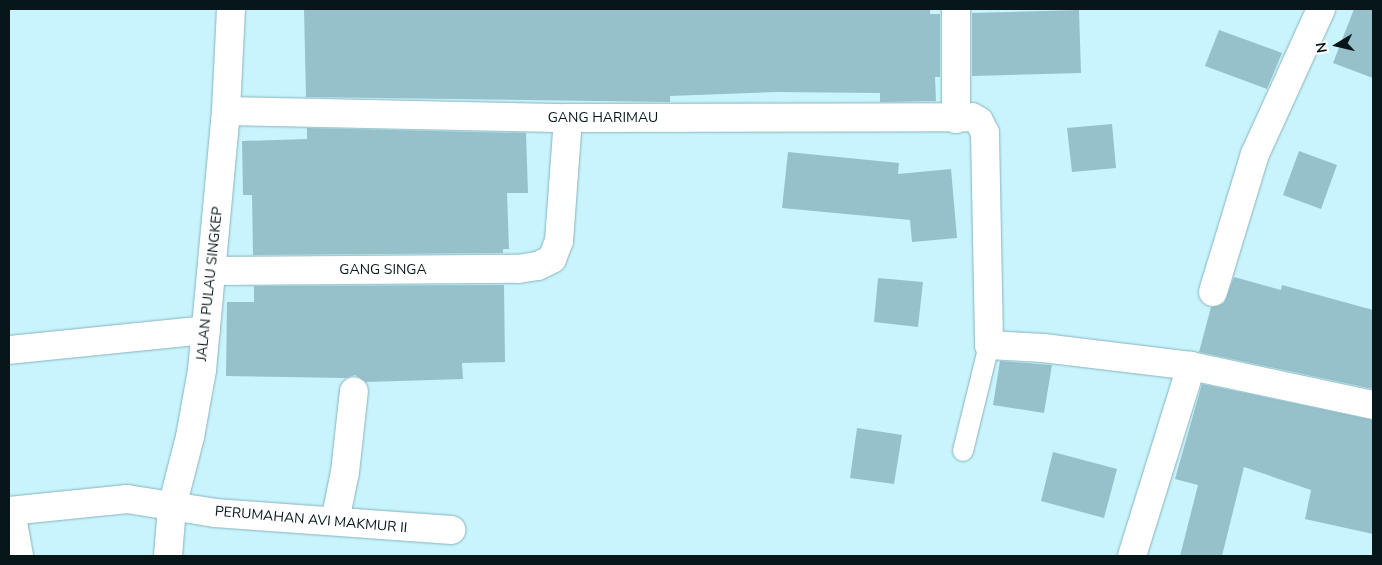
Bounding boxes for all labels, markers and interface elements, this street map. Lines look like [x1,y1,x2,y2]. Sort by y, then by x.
north arrow [1312,20,1362,70]
text: N [1311,41,1332,54]
street label: GANG HARIMAU [548,110,658,126]
street label: JALAN PULAU SINGKEP [194,206,226,362]
street label: GANG SINGA [339,262,427,278]
street label: PERUMAHAN AVI MAKMUR II [214,503,408,537]

